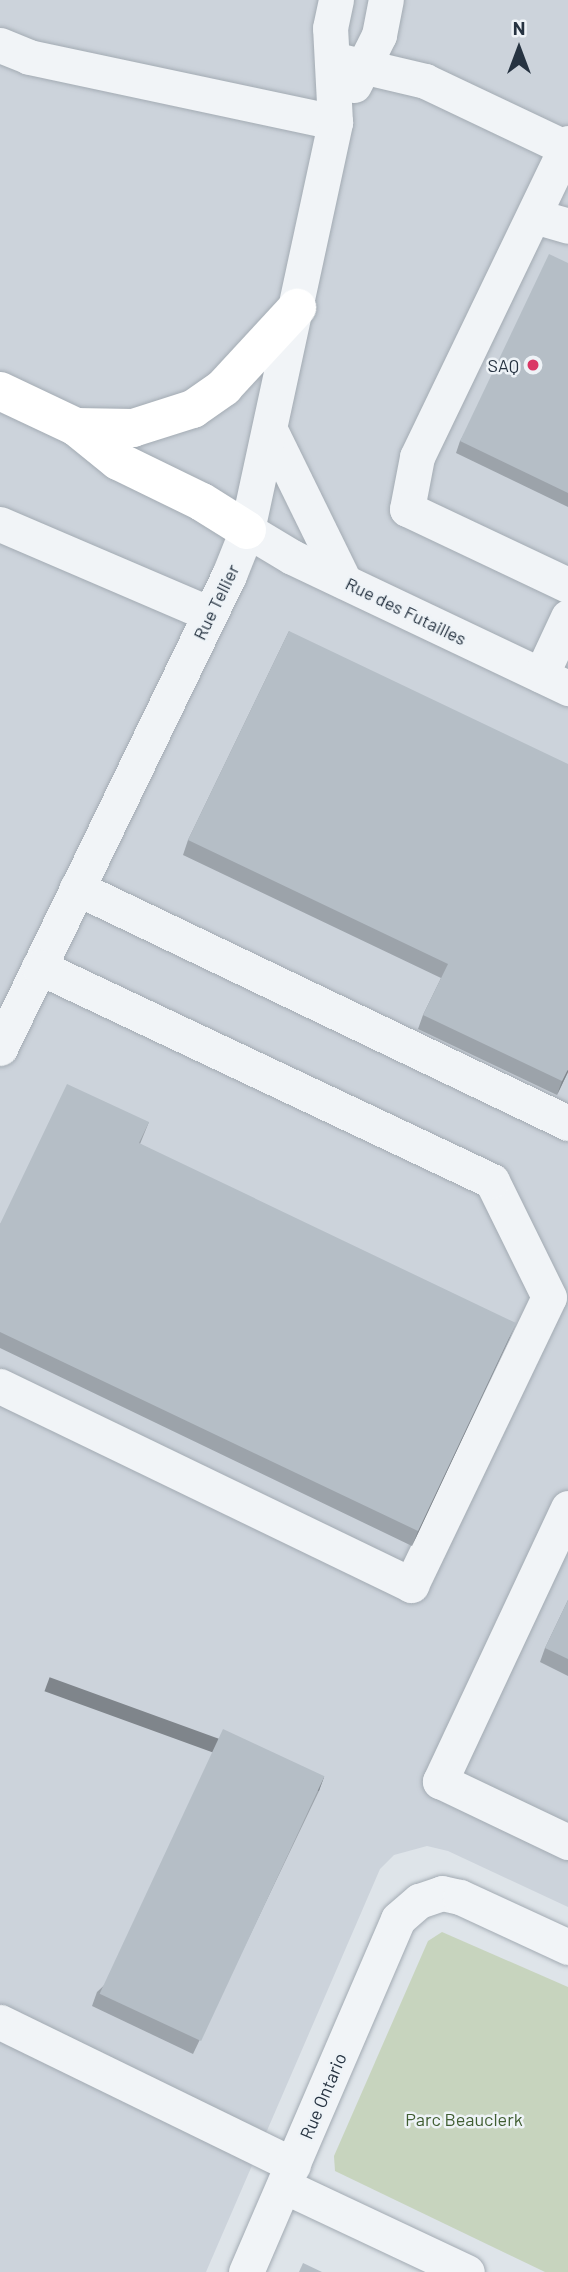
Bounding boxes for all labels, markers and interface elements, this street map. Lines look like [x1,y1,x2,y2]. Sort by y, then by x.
north arrow [484,14,554,84]
text: N [513,16,525,39]
place label: SAQ [487,354,519,376]
marker: SAQ [525,357,541,373]
street label: Rue Tellier [188,561,244,643]
street label: Rue des Futailles [342,572,470,650]
street label: Rue Ontario [295,2050,351,2142]
park label: Parc Beauclerk [405,2108,523,2130]

